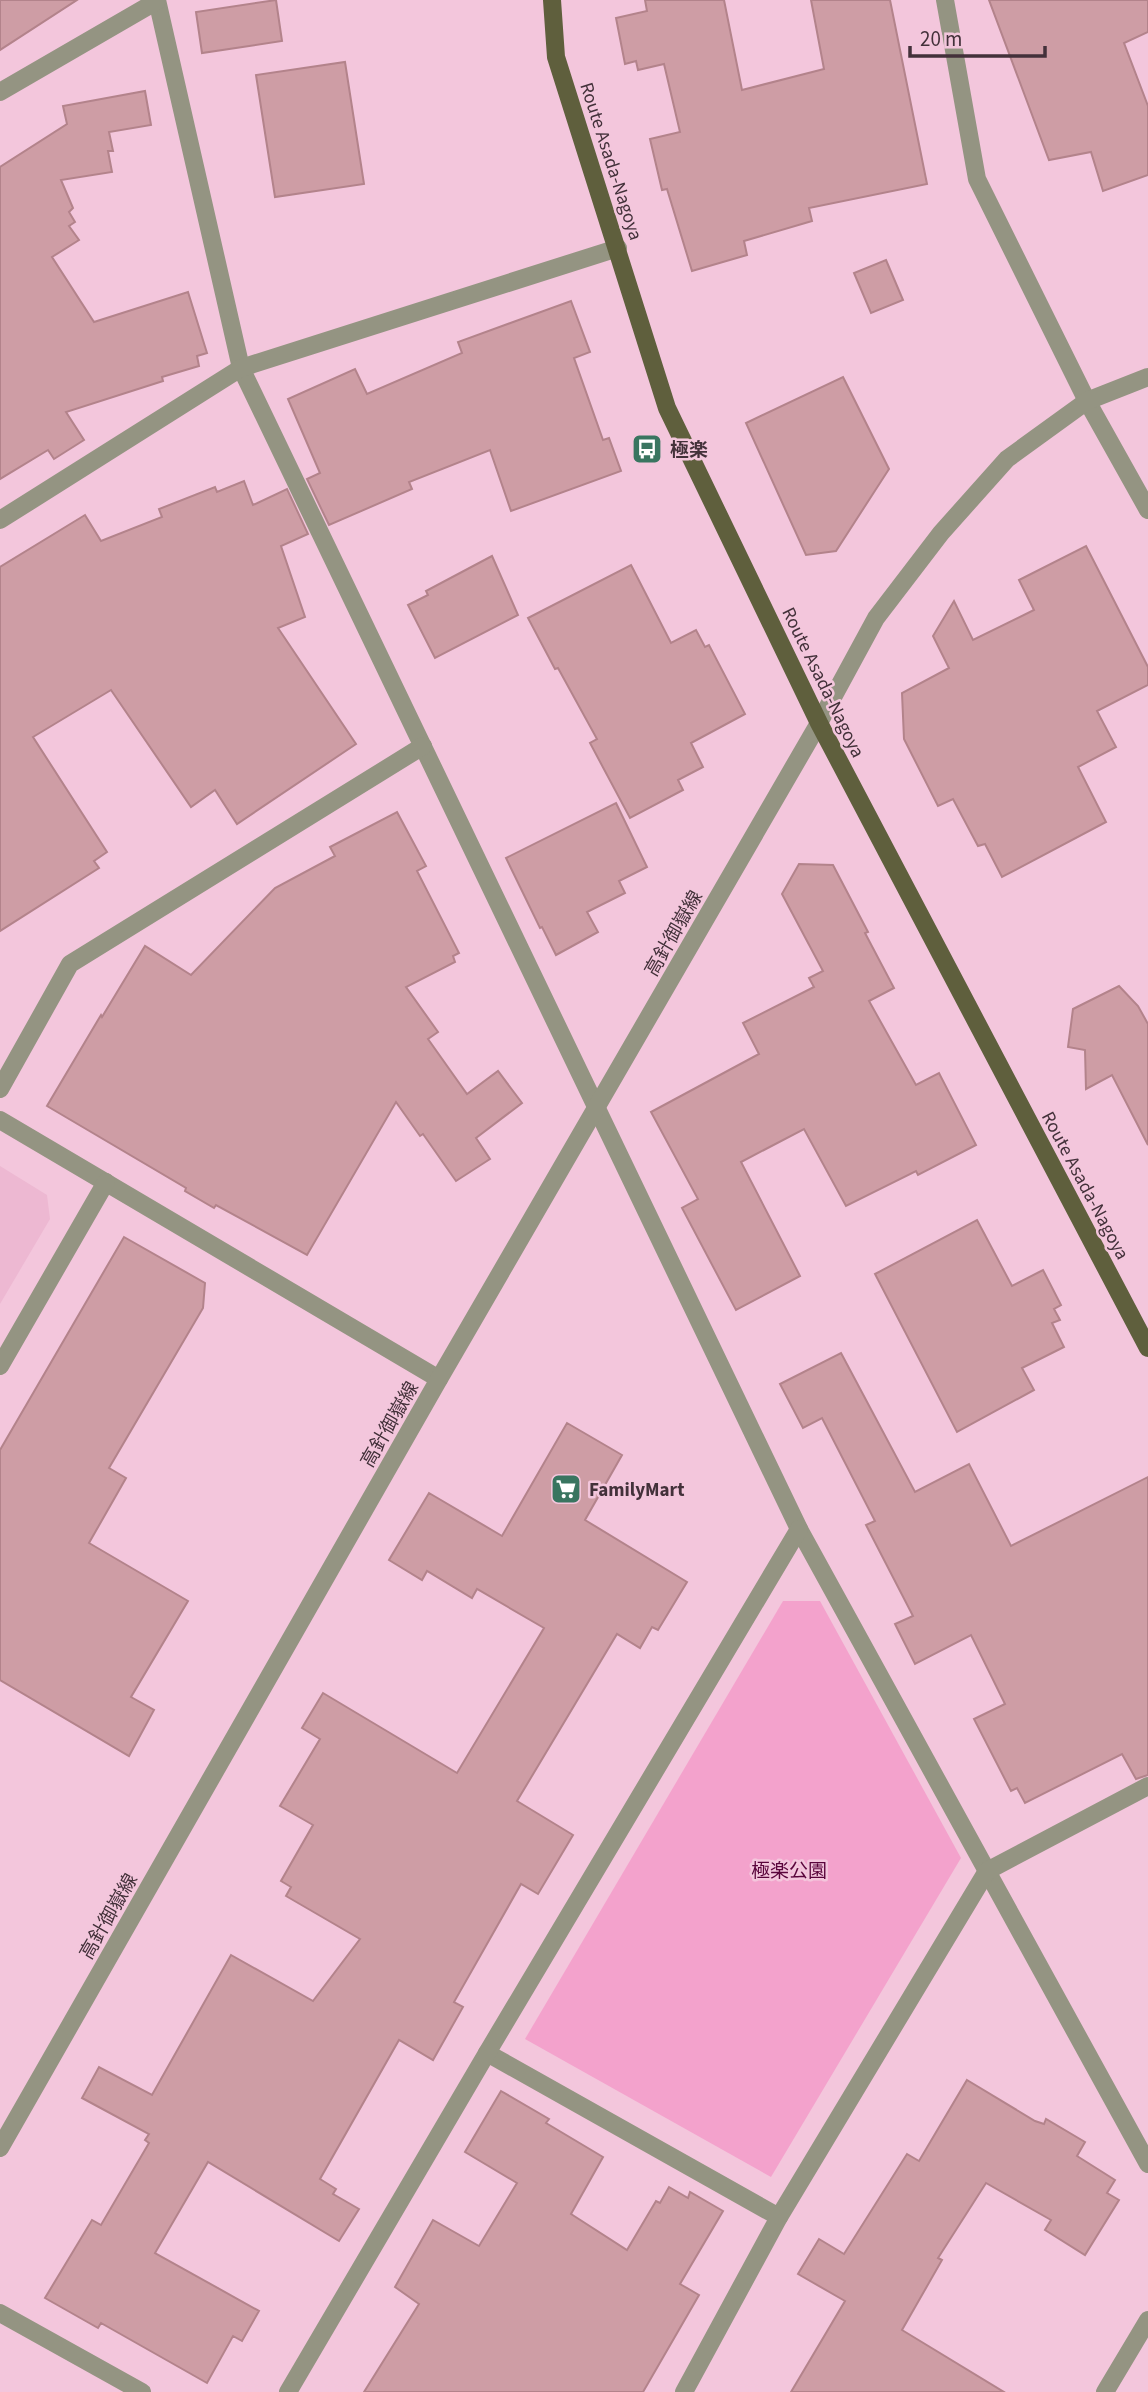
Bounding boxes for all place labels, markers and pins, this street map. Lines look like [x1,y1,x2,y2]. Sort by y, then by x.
bus stop icon: 極楽 [630,432,664,466]
place label: 極楽 [670,437,708,464]
supermarket icon: FamilyMart [549,1472,583,1506]
place label: FamilyMart [589,1477,684,1504]

